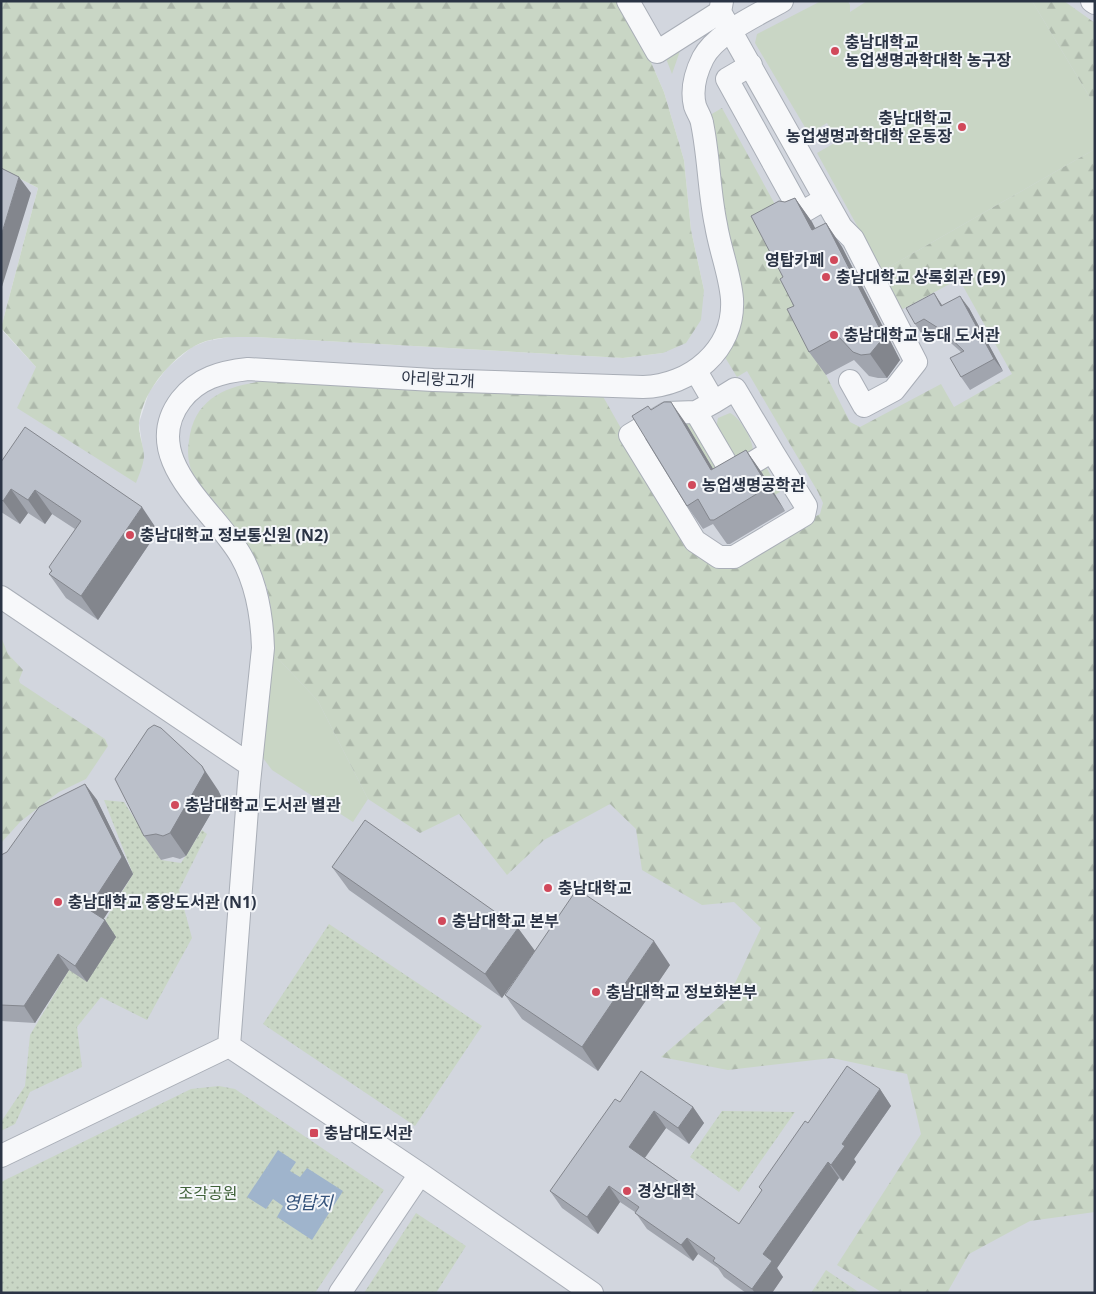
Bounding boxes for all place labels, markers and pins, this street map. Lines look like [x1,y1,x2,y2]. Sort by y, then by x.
place label: 충남대학교 농업생명과학대학 농구장 [845,31,1011,71]
marker: 충남대학교 농업생명과학대학 농구장 [829,45,841,57]
place label: 충남대학교 농업생명과학대학 운동장 [786,107,952,147]
marker: 충남대학교 농업생명과학대학 운동장 [956,121,968,133]
place label: 영탑카페 [765,249,824,271]
marker: 영탑카페 [828,254,840,266]
place label: 충남대학교 상록회관 (E9) [836,266,1006,288]
marker: 충남대학교 상록회관 (E9) [820,271,832,283]
place label: 충남대학교 농대 도서관 [844,324,1000,346]
marker: 충남대학교 농대 도서관 [828,329,840,341]
place label: 농업생명공학관 [702,474,805,496]
marker: 농업생명공학관 [686,479,698,491]
place label: 충남대학교 정보통신원 (N2) [140,524,329,546]
marker: 충남대학교 정보통신원 (N2) [124,529,136,541]
place label: 충남대학교 도서관 별관 [185,794,341,816]
marker: 충남대학교 도서관 별관 [169,799,181,811]
place label: 충남대학교 [558,877,632,899]
marker: 충남대학교 [542,882,554,894]
place label: 충남대학교 중앙도서관 (N1) [68,891,257,913]
marker: 충남대학교 중앙도서관 (N1) [52,896,64,908]
place label: 충남대학교 본부 [452,910,559,932]
marker: 충남대학교 본부 [436,915,448,927]
place label: 충남대학교 정보화본부 [606,981,757,1003]
marker: 충남대학교 정보화본부 [590,986,602,998]
place label: 충남대도서관 [324,1122,413,1144]
marker: 충남대도서관 [308,1127,320,1139]
place label: 경상대학 [637,1180,696,1202]
marker: 경상대학 [621,1185,633,1197]

